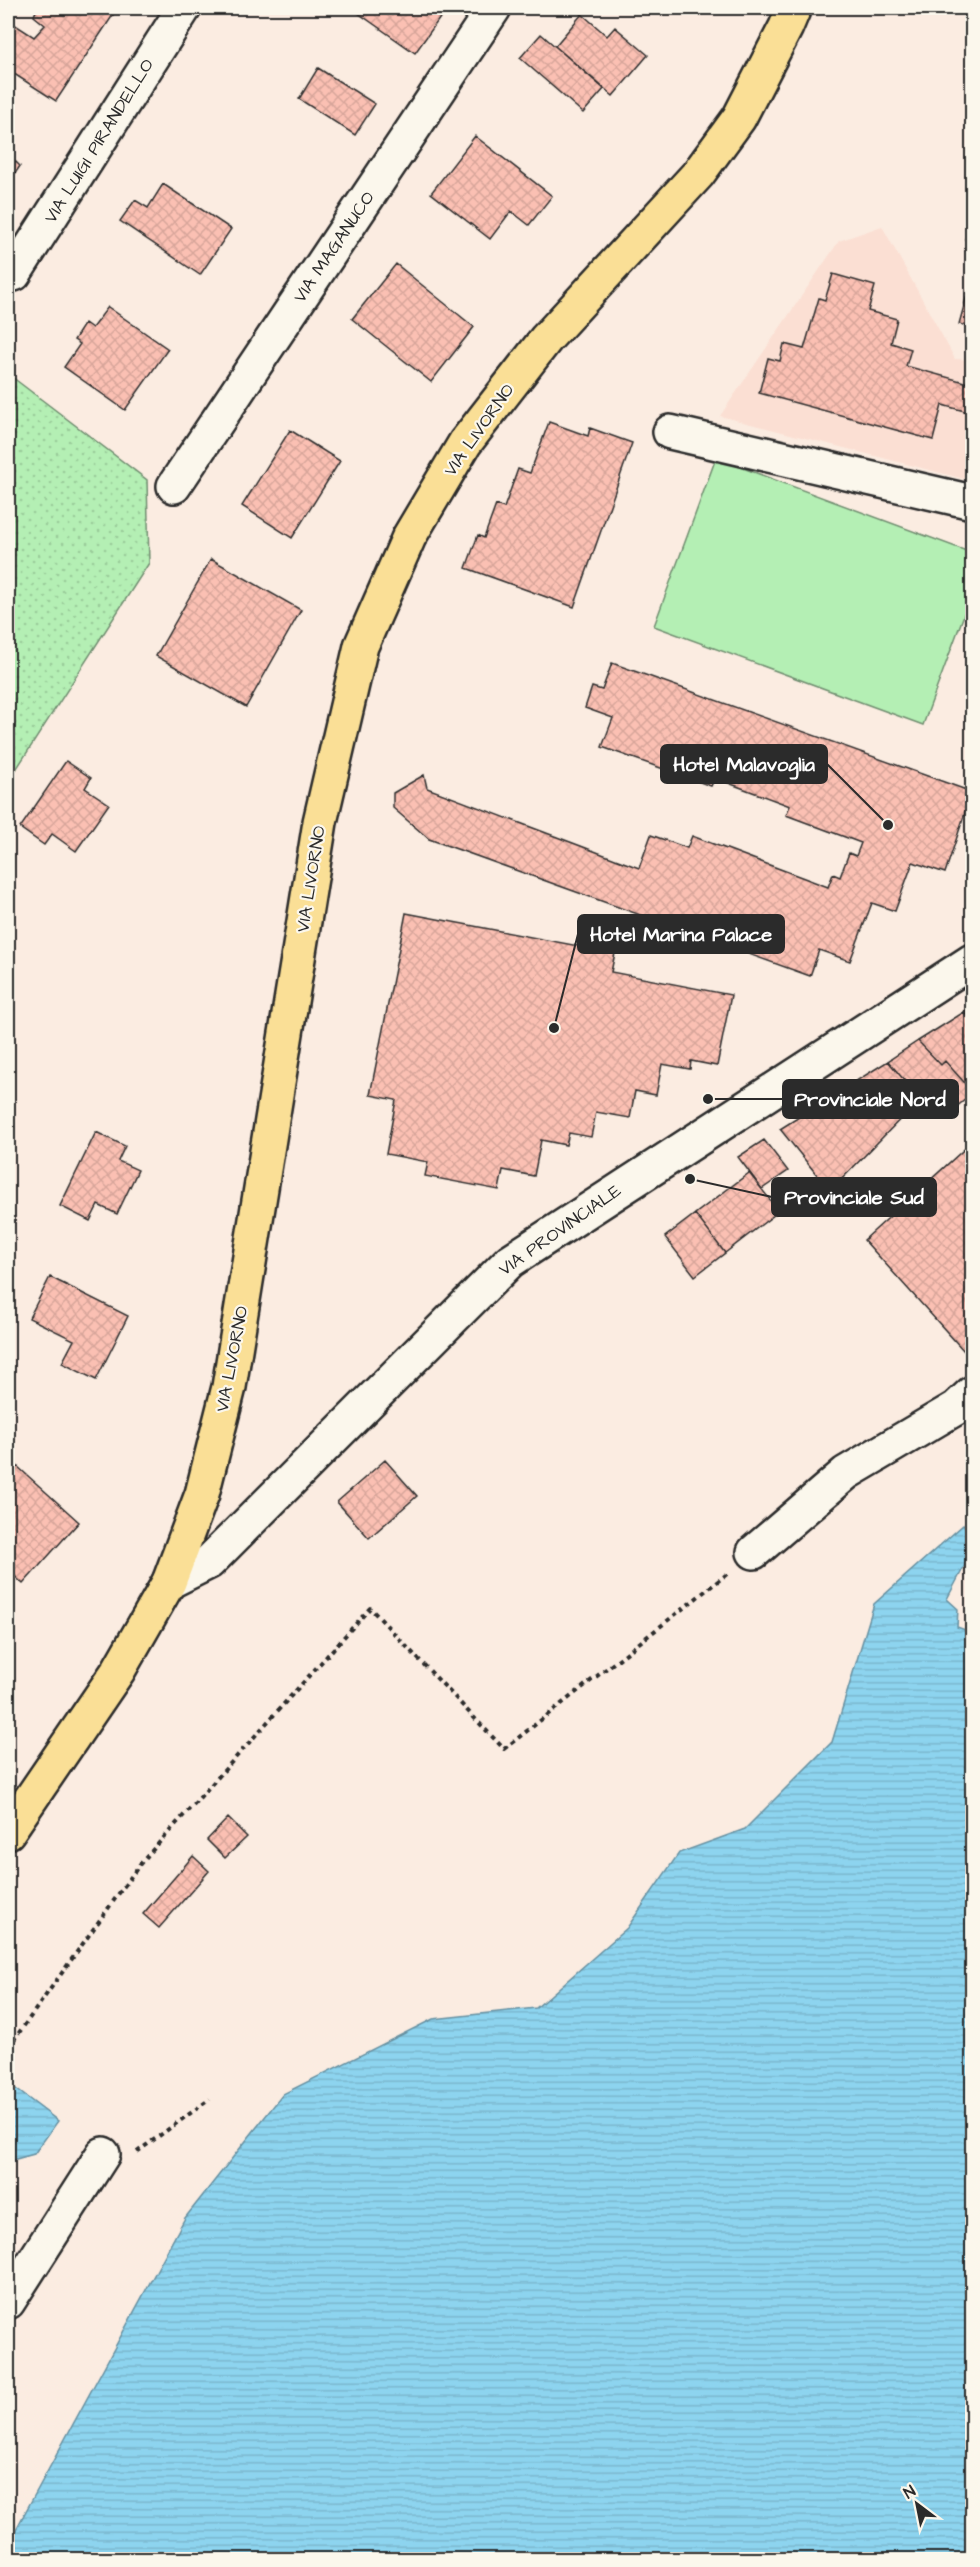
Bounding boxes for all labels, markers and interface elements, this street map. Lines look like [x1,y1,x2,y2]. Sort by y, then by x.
street label: VIA LUIGI PIRANDELLO [38,54,160,228]
street label: VIA MAGANUCO [287,186,381,308]
street label: VIA LIVORNO [438,379,520,481]
callout: Hotel Malavoglia [661,745,827,783]
text: Hotel Malavoglia [673,751,816,780]
street label: VIA LIVORNO [290,824,332,934]
callout: Hotel Marina Palace [578,915,784,953]
text: Hotel Marina Palace [590,921,772,949]
callout: Provinciale Nord [783,1080,958,1118]
text: Provinciale Nord [794,1086,946,1114]
street label: VIA PROVINCIALE [494,1178,627,1282]
callout: Provinciale Sud [772,1178,936,1216]
text: Provinciale Sud [784,1184,925,1212]
street label: VIA LIVORNO [209,1304,255,1414]
north arrow [887,2474,947,2534]
text: N [899,2480,920,2504]

